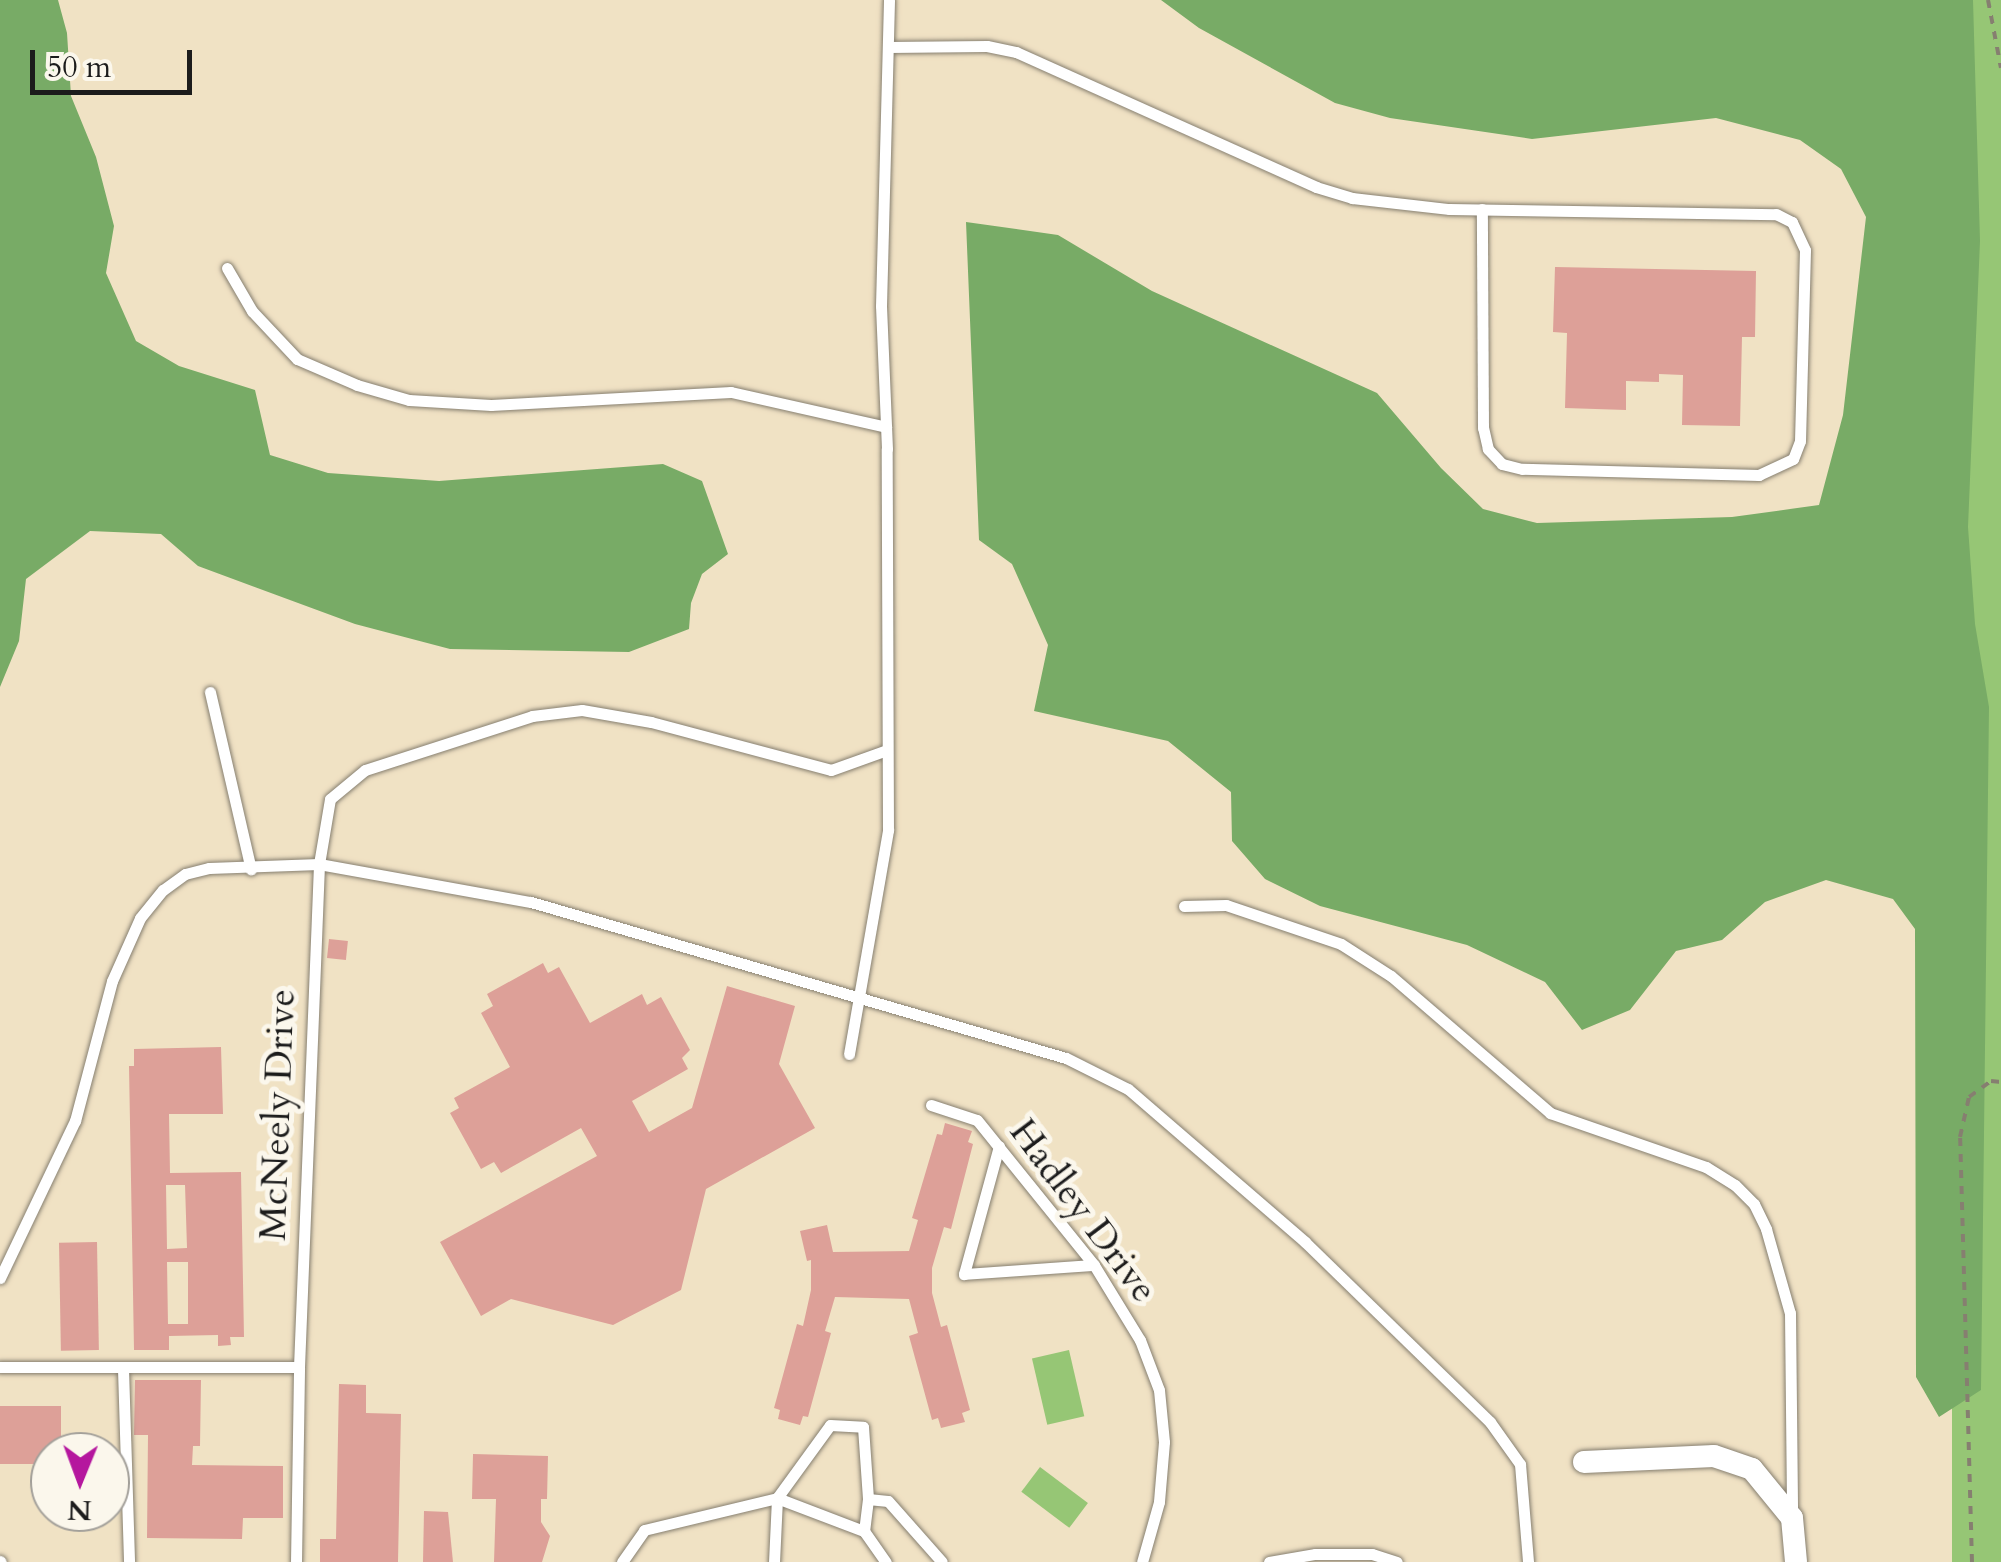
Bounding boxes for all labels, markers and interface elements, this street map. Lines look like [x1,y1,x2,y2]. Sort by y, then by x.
scale bar [35,30,198,92]
text: 50 m [47,47,111,88]
street label: McNeely Drive [251,988,305,1242]
street label: Hadley Drive [999,1110,1167,1312]
north arrow [30,1432,130,1532]
text: N [67,1491,92,1529]

